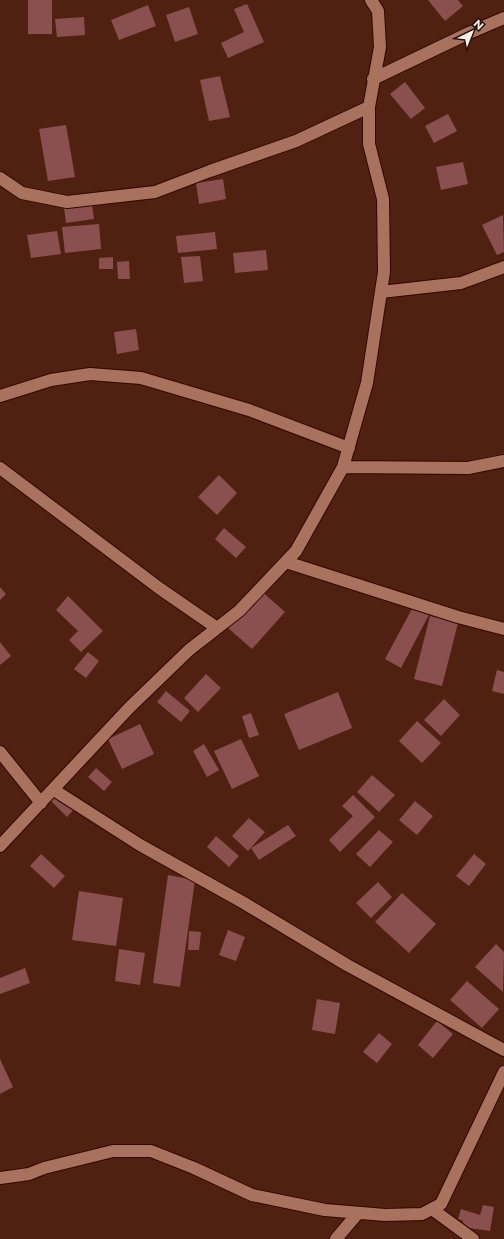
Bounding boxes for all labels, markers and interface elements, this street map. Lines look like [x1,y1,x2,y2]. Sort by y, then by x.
north arrow [452,12,492,52]
text: N [471,17,487,33]

